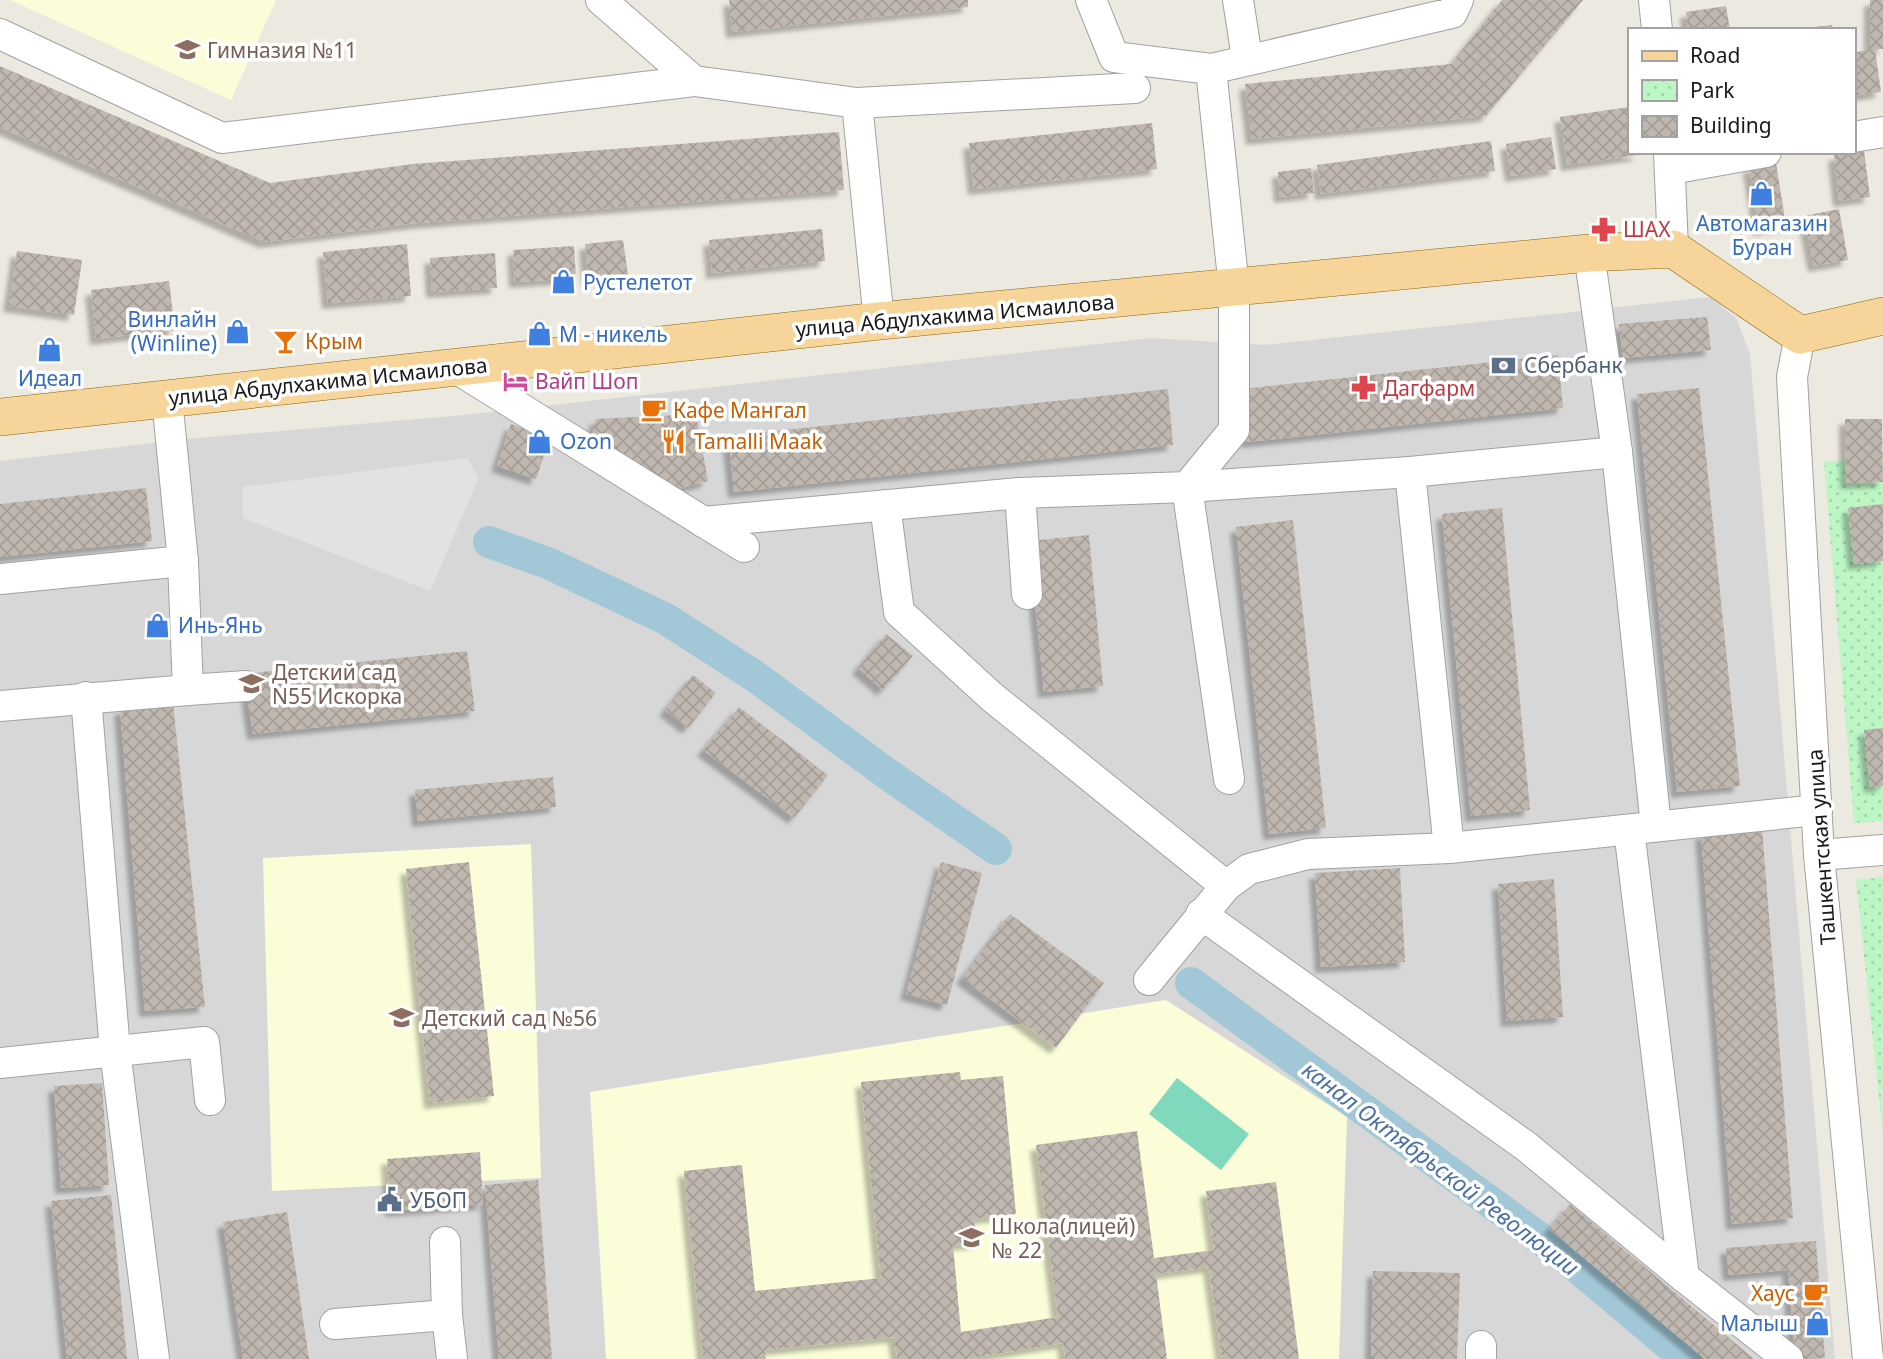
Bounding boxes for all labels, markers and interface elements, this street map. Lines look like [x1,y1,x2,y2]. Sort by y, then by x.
legend [1628,28,1855,154]
school or university icon: Гимназия №11 [173,36,201,64]
place label: Гимназия №11 [207,36,357,64]
text: Road [1690,41,1740,69]
text: Park [1690,76,1735,104]
text: Building [1690,111,1772,139]
shop icon: Автомагазин Буран [1748,180,1776,208]
place label: Автомагазин Буран [1696,209,1828,261]
pharmacy icon: ШАХ [1589,215,1617,243]
place label: ШАХ [1623,215,1671,243]
shop icon: Рустелетот [549,268,577,296]
place label: Рустелетот [583,268,693,296]
street label: улица Абдулхакима Исмаилова [794,287,1116,343]
place label: Винлайн (Winline) [127,305,217,357]
shop icon: Винлайн (Winline) [223,317,251,345]
shop icon: М - никель [525,320,553,348]
place label: М - никель [559,320,668,348]
bar icon: Крым [271,327,299,355]
place label: Крым [305,327,363,355]
shop icon: Идеал [36,335,64,363]
street label: улица Абдулхакима Исмаилова [167,350,489,412]
bank icon: Сбербанк [1490,351,1518,379]
place label: Сбербанк [1524,351,1623,379]
place label: Идеал [18,364,82,392]
hotel icon: Вайп Шоп [501,367,529,395]
place label: Вайп Шоп [535,367,639,395]
pharmacy icon: Дагфарм [1349,374,1377,402]
place label: Дагфарм [1383,374,1475,402]
cafe icon: Кафе Мангал [639,396,667,424]
place label: Кафе Мангал [673,396,807,424]
shop icon: Ozon [526,427,554,455]
place label: Ozon [560,427,612,455]
restaurant icon: Tamalli Maak [660,427,688,455]
place label: Tamalli Maak [694,427,824,455]
shop icon: Инь-Янь [144,611,172,639]
place label: Инь-Янь [178,611,263,639]
place label: Детский сад N55 Искорка [272,658,402,710]
school or university icon: Детский сад N55 Искорка [238,670,266,698]
street label: Ташкентская улица [1800,748,1842,946]
school or university icon: Детский сад №56 [388,1004,416,1032]
place label: Детский сад №56 [422,1004,597,1032]
water label: канал Октябрьской Революции [1296,1053,1586,1283]
public building icon: УБОП [376,1186,404,1214]
place label: УБОП [410,1186,467,1214]
place label: Школа(лицей) № 22 [991,1212,1135,1264]
school or university icon: Школа(лицей) № 22 [957,1224,985,1252]
place label: Хаус [1751,1279,1795,1307]
cafe icon: Хаус [1801,1279,1829,1307]
place label: Малыш [1720,1309,1798,1337]
shop icon: Малыш [1804,1309,1832,1337]

